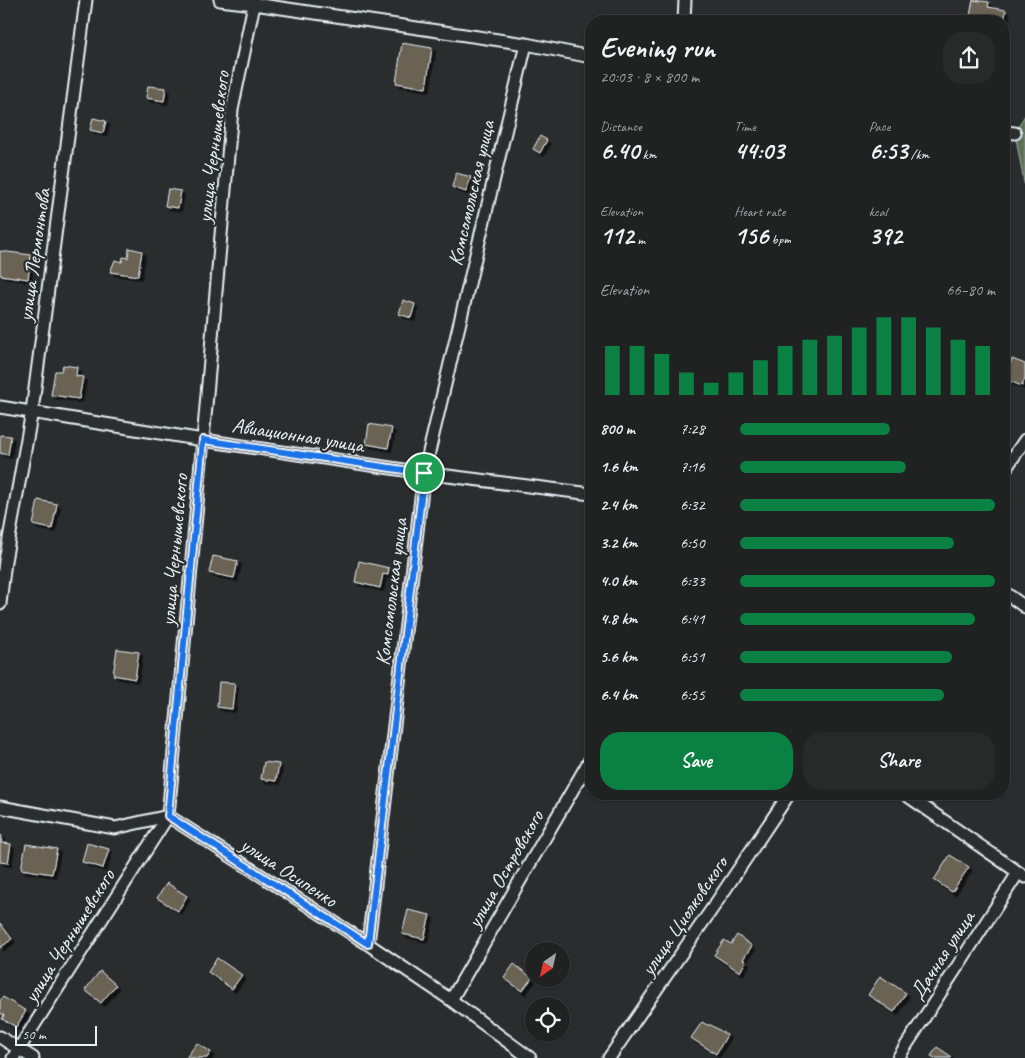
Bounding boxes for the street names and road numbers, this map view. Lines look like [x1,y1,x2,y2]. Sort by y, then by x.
street label: улица Чернышевского [191,68,235,226]
street label: Комсомольская улица [442,116,501,268]
street label: улица Лермонтова [12,185,56,325]
street label: Авиационная улица [230,412,368,459]
street label: улица Чернышевского [154,471,194,629]
street label: Комсомольская улица [369,515,413,667]
street label: улица Островского [460,804,550,934]
street label: улица Осипенко [234,830,344,914]
street label: улица Циолковского [633,849,735,982]
street label: улица Чернышевского [17,863,121,1009]
street label: Дачная улица [904,904,982,1004]

